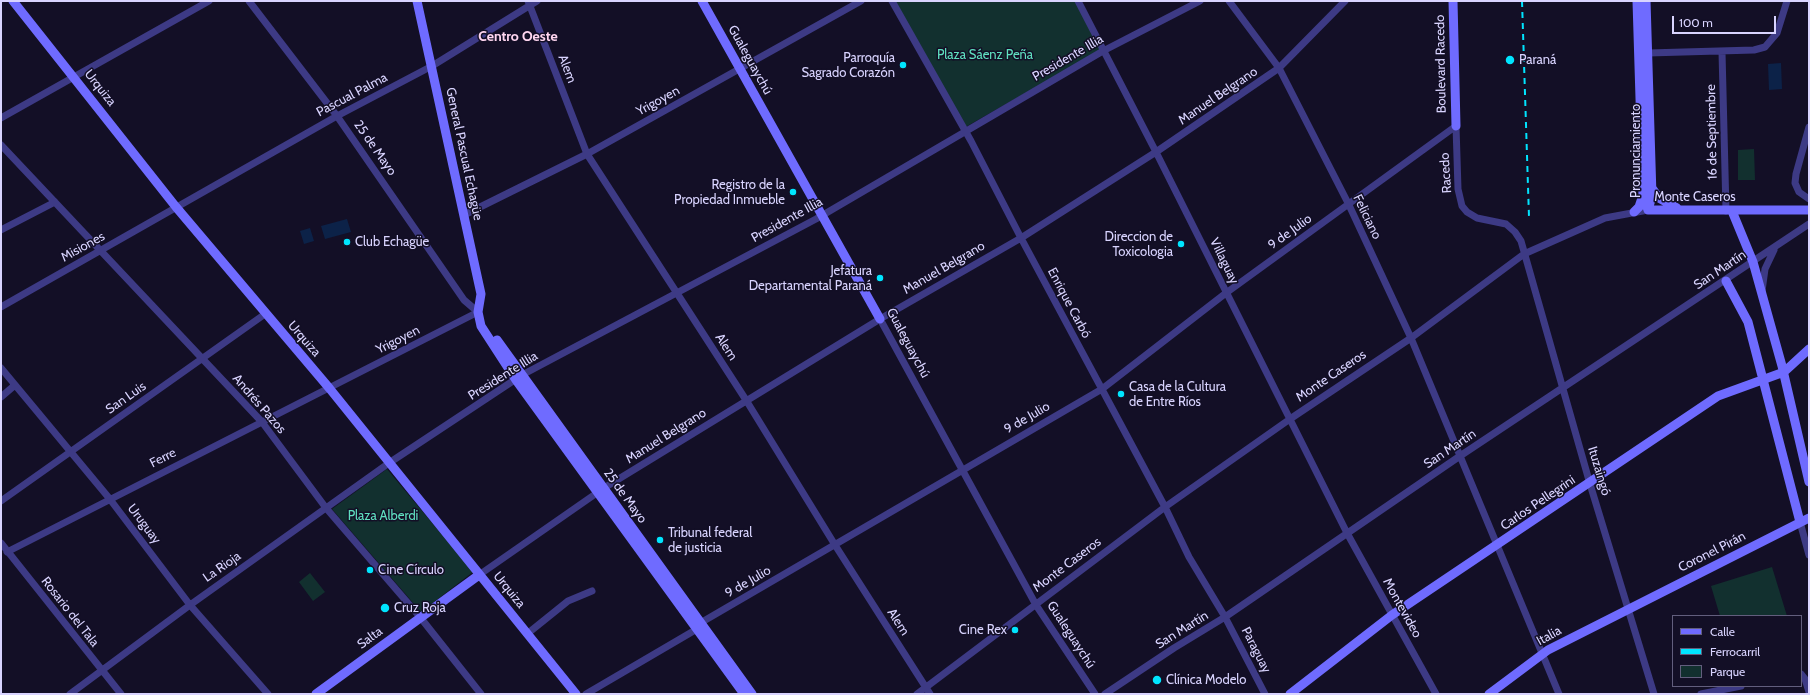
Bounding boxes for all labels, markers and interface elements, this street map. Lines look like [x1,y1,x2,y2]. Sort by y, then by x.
scale bar [1674,8,1778,34]
street label: Boulevard Racedo [1432,14,1450,114]
text: 100 m [1679,15,1713,30]
street label: Gualeguaychú [725,23,775,97]
district label: Centro Oeste [478,29,558,45]
street label: Presidente Illia [1030,31,1106,85]
park label: Plaza Sáenz Peña [937,47,1033,63]
place label: Parroquía Sagrado Corazón [802,50,895,81]
place label: Paraná [1519,52,1556,68]
street label: Alem [555,53,579,85]
marker: Paraná [1504,54,1516,66]
marker: Parroquía Sagrado Corazón [898,60,908,70]
street label: Manuel Belgrano [1175,64,1261,128]
street label: Urquiza [81,67,119,109]
street label: Pascual Palma [314,70,390,120]
street label: Yrigoyen [634,83,682,119]
street label: 16 de Septiembre [1703,84,1721,180]
street label: General Pascual Echagüe [442,86,486,222]
street label: Pronunciamiento [1628,104,1644,198]
street label: 25 de Mayo [350,117,400,179]
street label: Racedo [1437,152,1455,194]
place label: Registro de la Propiedad Inmueble [674,177,785,208]
marker: Registro de la Propiedad Inmueble [788,187,798,197]
street label: Monte Caseros [1654,189,1736,205]
street label: Feliciano [1349,192,1385,242]
street label: Presidente Illia [749,194,825,246]
street label: 9 de Julio [1265,211,1315,253]
street label: Misiones [58,229,108,265]
place label: Direccion de Toxicologia [1105,229,1173,260]
place label: Club Echagüe [355,234,429,250]
street label: Villaguay [1206,235,1242,287]
marker: Club Echagüe [342,237,352,247]
street label: Manuel Belgrano [900,238,988,298]
marker: Direccion de Toxicologia [1176,239,1186,249]
street label: San Martín [1691,247,1749,293]
place label: Jefatura Departamental Paraná [749,263,872,294]
street label: Enrique Carbó [1044,265,1094,341]
marker: Jefatura Departamental Paraná [875,273,885,283]
street label: Gualeguaychú [883,305,933,381]
street label: Urquiza [284,318,324,360]
street label: Yrigoyen [373,322,423,358]
street label: Alem [712,331,740,363]
street label: Monte Caseros [1293,347,1369,405]
street label: Presidente Illia [465,348,541,404]
street label: Andrés Pazos [229,371,289,437]
street label: San Luis [103,379,149,417]
place label: Casa de la Cultura de Entre Ríos [1129,379,1226,410]
marker: Casa de la Cultura de Entre Ríos [1116,389,1126,399]
street label: 9 de Julio [1001,399,1053,437]
street label: Manuel Belgrano [623,405,709,467]
street label: San Martín [1421,426,1479,472]
street label: Ferre [147,445,179,471]
street label: Ituzaingó [1584,445,1614,497]
street label: 25 de Mayo [600,466,650,526]
street label: Carlos Pellegrini [1498,472,1578,534]
street label: Uruguay [124,501,164,547]
park label: Plaza Alberdi [348,508,418,524]
place label: Tribunal federal de justicia [668,525,752,556]
street label: Coronel Pirán [1676,528,1748,576]
street label: Monte Caseros [1030,534,1104,596]
marker: Tribunal federal de justicia [655,535,665,545]
street label: La Rioja [200,548,244,586]
place label: Cine Círculo [378,562,444,578]
street label: 9 de Julio [722,563,774,601]
marker: Cine Círculo [365,565,375,575]
street label: Urquiza [490,569,528,611]
street label: Rosario del Tala [38,574,102,650]
street label: Montevideo [1379,575,1425,641]
street label: Gualeguaychú [1044,599,1098,671]
place label: Cruz Roja [394,600,446,616]
marker: Cruz Roja [379,602,391,614]
street label: Alem [884,606,912,638]
street label: San Martín [1153,608,1211,652]
legend [1672,615,1802,687]
place label: Cine Rex [959,622,1007,638]
street label: Italia [1534,623,1564,649]
street label: Salta [354,624,386,652]
street label: Paraguay [1238,624,1274,676]
text: Calle [1710,624,1735,639]
marker: Cine Rex [1010,625,1020,635]
text: Ferrocarril [1710,644,1760,659]
text: Parque [1710,664,1745,679]
place label: Clínica Modelo [1166,672,1246,688]
marker: Clínica Modelo [1151,674,1163,686]

